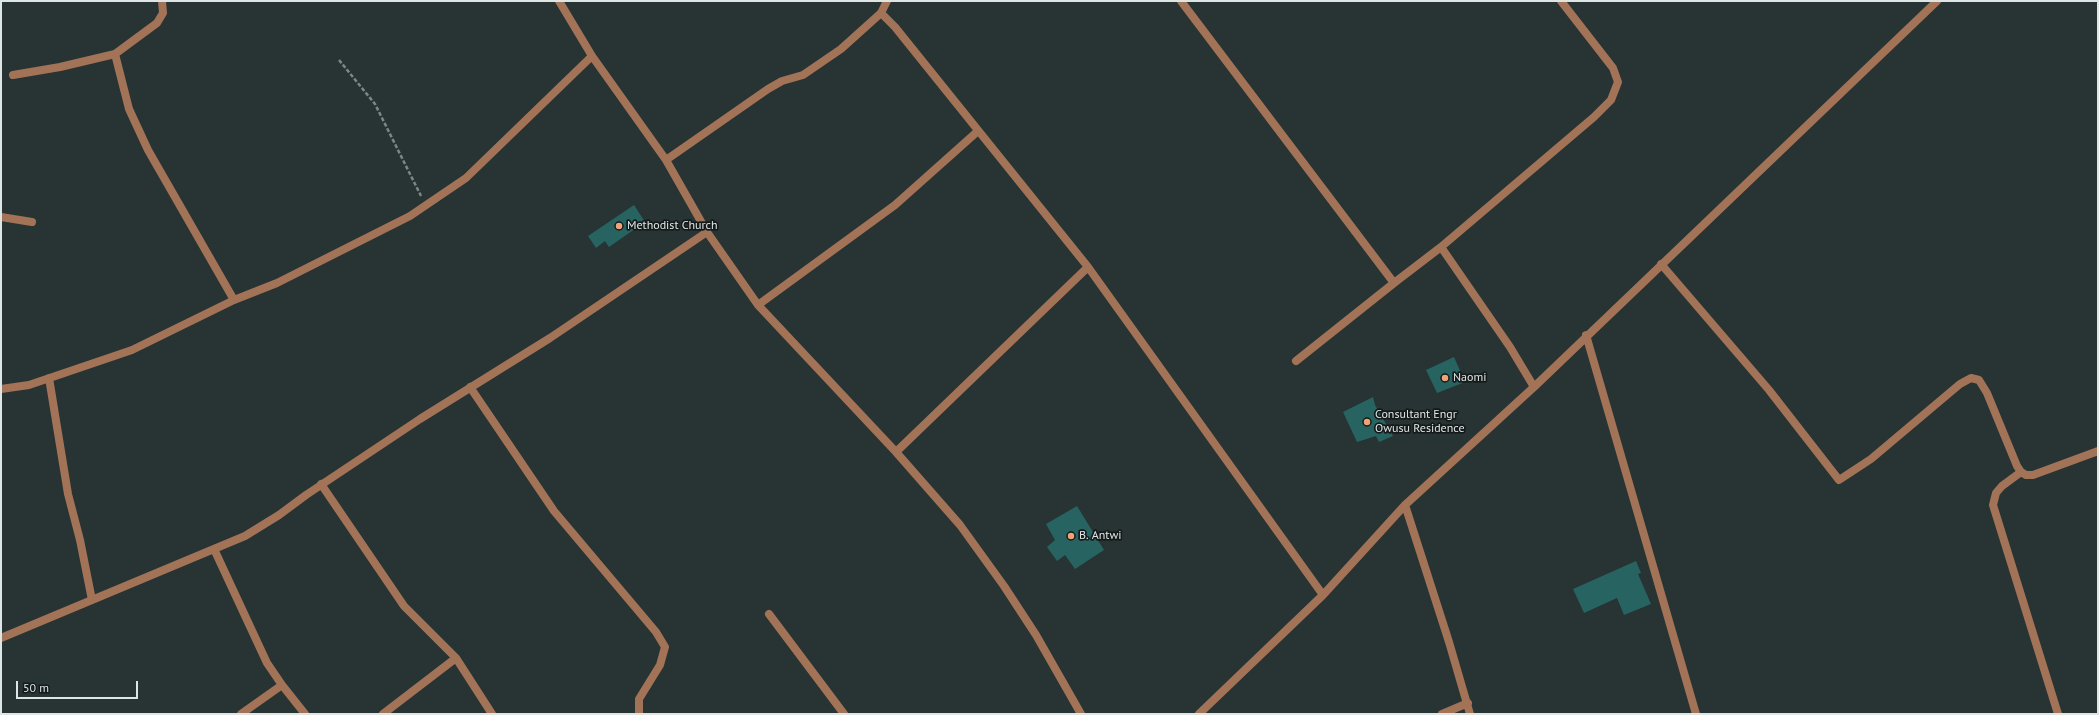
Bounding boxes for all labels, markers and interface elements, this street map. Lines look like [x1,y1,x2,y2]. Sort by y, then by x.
place label: Methodist Church [627,219,718,233]
marker: Methodist Church [614,221,624,231]
place label: Naomi [1453,371,1486,385]
marker: Naomi [1440,373,1450,383]
place label: Consultant Engr Owusu Residence [1375,408,1464,436]
marker: Consultant Engr Owusu Residence [1362,417,1372,427]
place label: B. Antwi [1079,529,1121,543]
marker: B. Antwi [1066,531,1076,541]
scale bar [18,673,140,699]
text: 50 m [23,680,49,695]

